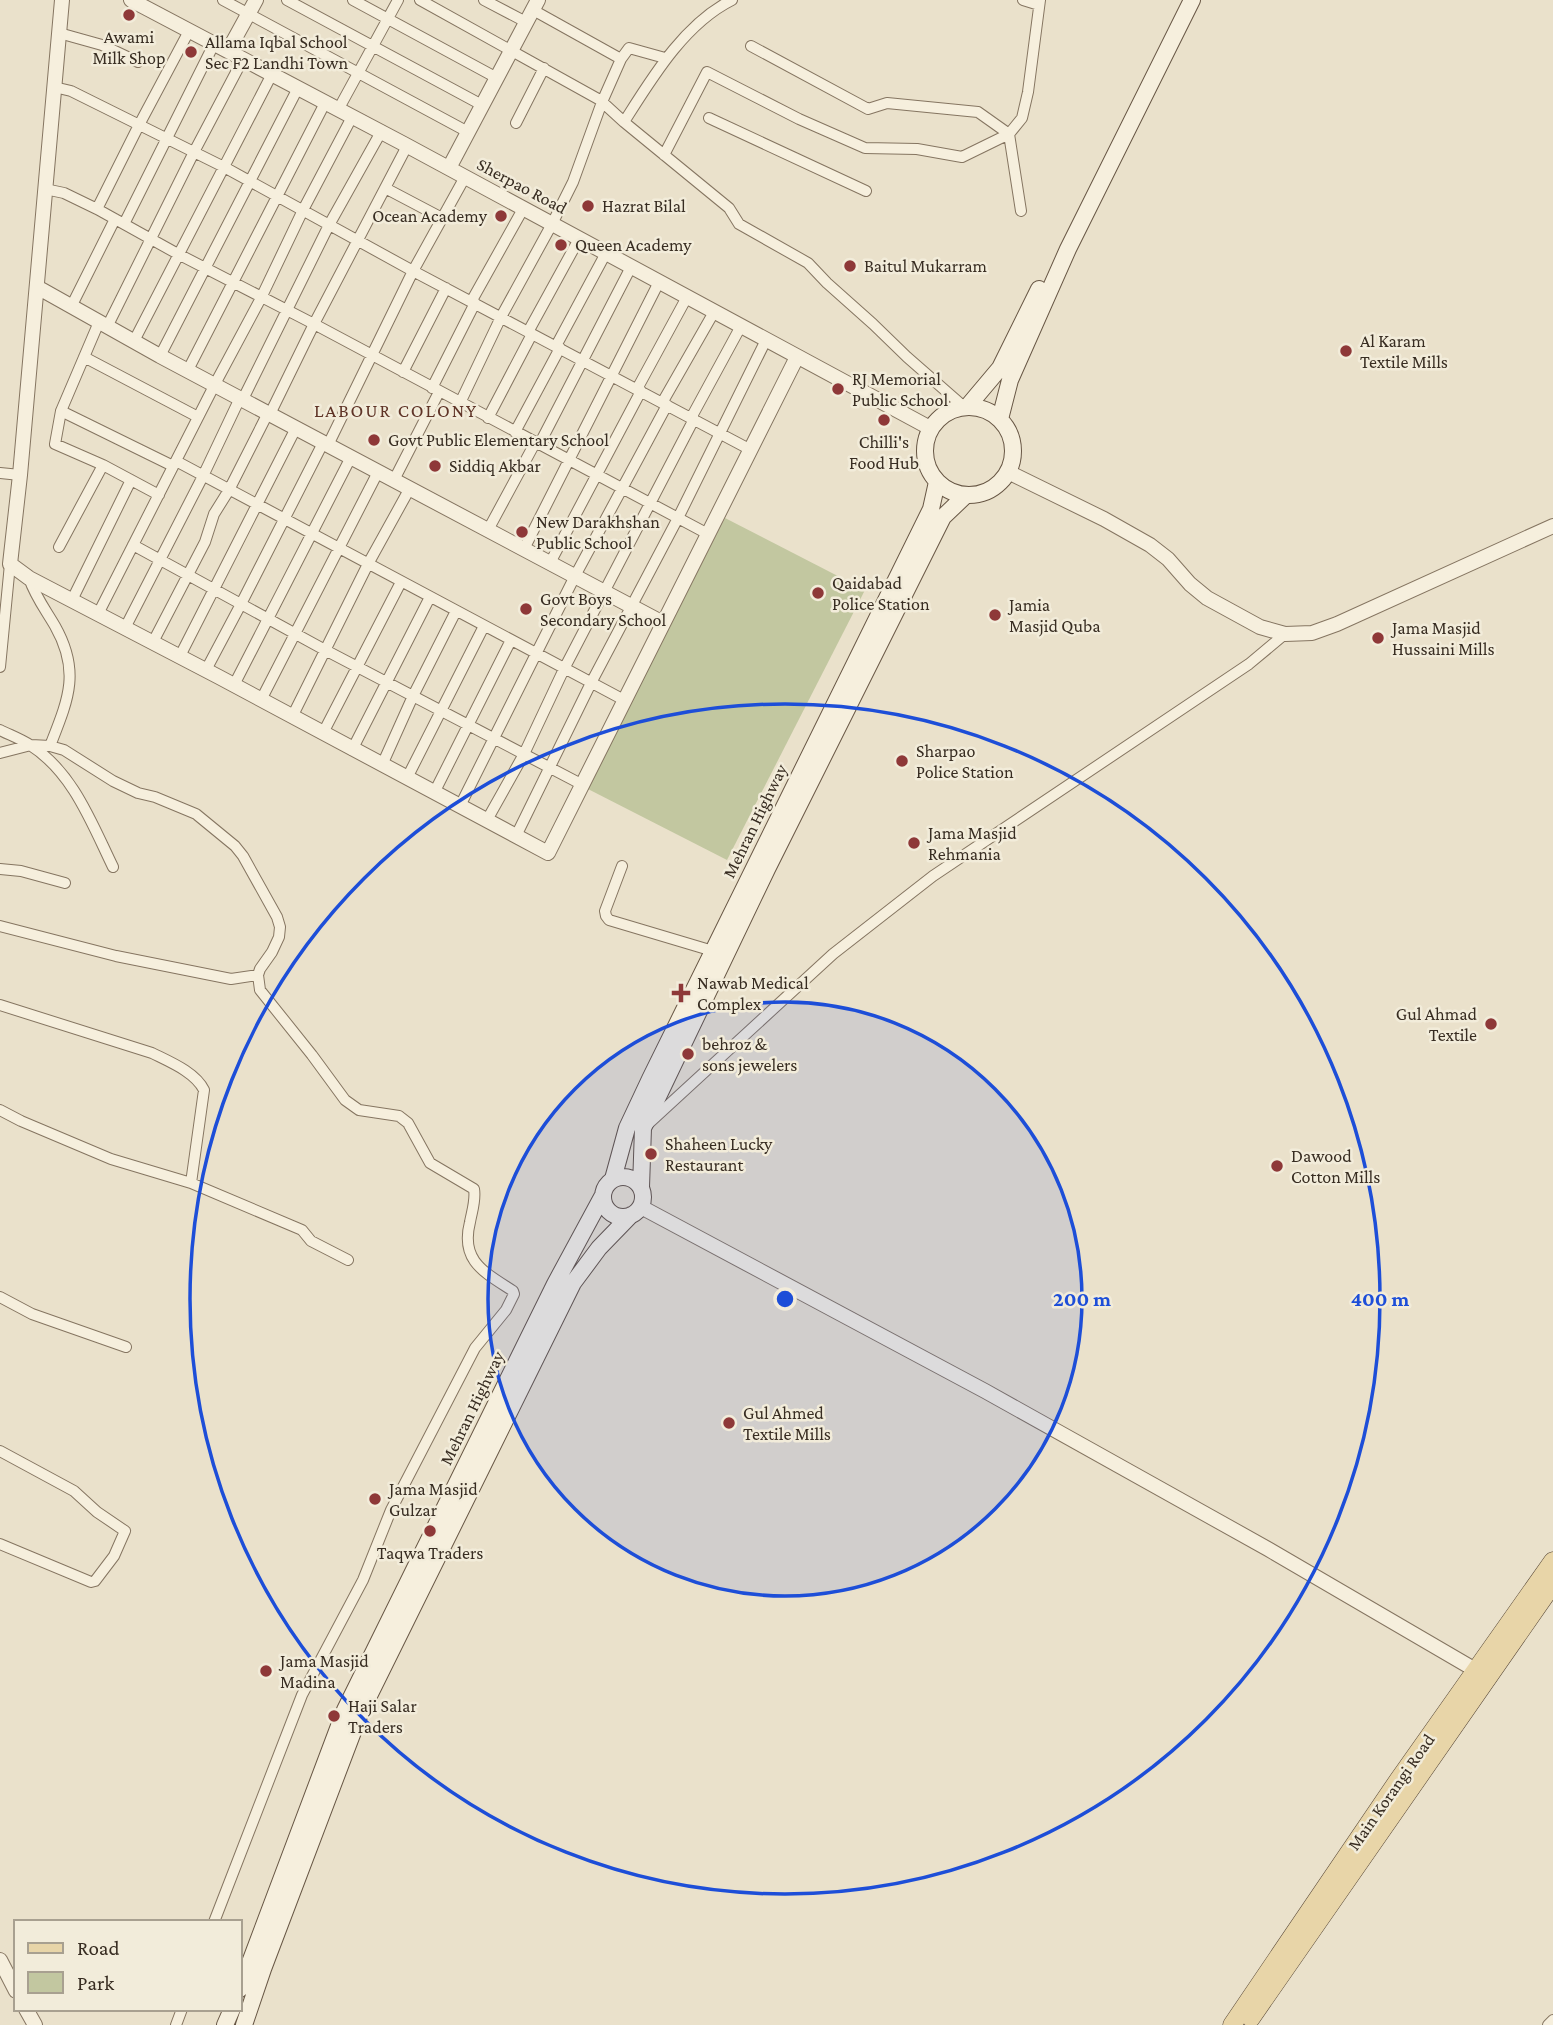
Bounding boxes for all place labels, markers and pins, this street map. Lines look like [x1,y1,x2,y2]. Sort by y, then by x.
marker: Awami Milk Shop [121,7,137,23]
place label: Awami Milk Shop [93,27,165,68]
place label: Allama Iqbal School Sec F2 Landhi Town [205,32,348,73]
marker: Allama Iqbal School Sec F2 Landhi Town [183,44,199,60]
place label: Hazrat Bilal [602,196,686,216]
marker: Hazrat Bilal [580,198,596,214]
place label: Ocean Academy [372,206,488,226]
marker: Ocean Academy [493,208,509,224]
place label: Queen Academy [575,235,692,255]
marker: Queen Academy [553,237,569,253]
place label: Baitul Mukarram [864,256,988,276]
marker: Baitul Mukarram [842,258,858,274]
place label: Al Karam Textile Mills [1360,331,1448,372]
marker: Al Karam Textile Mills [1338,343,1354,359]
place label: RJ Memorial Public School [852,369,948,410]
marker: RJ Memorial Public School [830,381,846,397]
marker: Chilli's Food Hub [876,412,892,428]
place label: Govt Public Elementary School [388,430,609,450]
marker: Govt Public Elementary School [366,432,382,448]
place label: Chilli's Food Hub [849,432,919,473]
place label: Siddiq Akbar [449,456,542,476]
marker: Siddiq Akbar [427,458,443,474]
place label: New Darakhshan Public School [536,512,660,553]
marker: New Darakhshan Public School [514,524,530,540]
place label: Qaidabad Police Station [832,573,930,614]
marker: Qaidabad Police Station [810,585,826,601]
place label: Govt Boys Secondary School [540,589,667,630]
place label: Jamia Masjid Quba [1007,595,1101,637]
marker: Govt Boys Secondary School [518,601,534,617]
marker: Jamia Masjid Quba [987,607,1003,623]
place label: Jama Masjid Hussaini Mills [1390,618,1494,659]
marker: Jama Masjid Hussaini Mills [1370,630,1386,646]
place label: Sharpao Police Station [916,741,1014,782]
marker: Sharpao Police Station [894,753,910,769]
place label: Jama Masjid Rehmania [926,823,1017,864]
marker: Jama Masjid Rehmania [906,835,922,851]
place label: Nawab Medical Complex [697,973,809,1014]
marker: Nawab Medical Complex [671,983,691,1003]
place label: Gul Ahmad Textile [1396,1004,1478,1045]
marker: Gul Ahmad Textile [1483,1016,1499,1032]
place label: behroz & sons jewelers [702,1034,797,1076]
marker: behroz & sons jewelers [680,1046,696,1062]
place label: Shaheen Lucky Restaurant [665,1134,773,1175]
marker: Shaheen Lucky Restaurant [643,1146,659,1162]
place label: Dawood Cotton Mills [1291,1146,1380,1187]
marker: Dawood Cotton Mills [1269,1158,1285,1174]
centre of rings [773,1287,797,1311]
place label: Gul Ahmed Textile Mills [743,1403,831,1444]
marker: Gul Ahmed Textile Mills [721,1415,737,1431]
place label: Jama Masjid Gulzar [387,1479,478,1520]
marker: Jama Masjid Gulzar [367,1491,383,1507]
marker: Taqwa Traders [422,1523,438,1539]
place label: Taqwa Traders [377,1543,483,1563]
place label: Jama Masjid Madina [278,1651,369,1692]
marker: Jama Masjid Madina [258,1663,274,1679]
place label: Haji Salar Traders [348,1696,417,1737]
marker: Haji Salar Traders [326,1708,342,1724]

